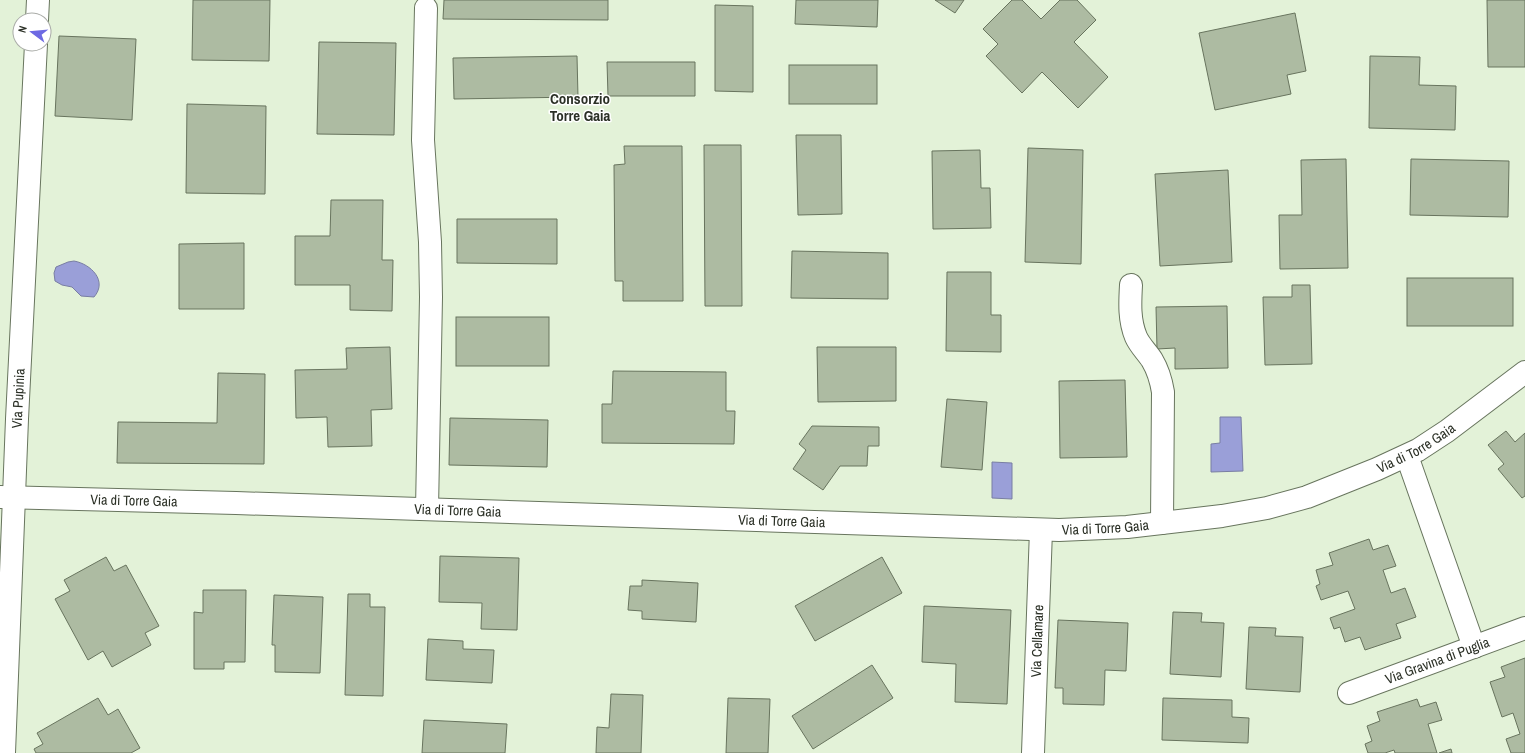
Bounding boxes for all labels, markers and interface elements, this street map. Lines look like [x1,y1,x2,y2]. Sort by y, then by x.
north arrow [12,12,52,52]
text: N [15,24,30,34]
district label: Consorzio Torre Gaia [550,88,610,126]
street label: Via Pupinia [8,367,29,429]
street label: Via di Torre Gaia [1374,419,1459,477]
street label: Via di Torre Gaia [90,490,178,511]
street label: Via di Torre Gaia [414,500,502,521]
street label: Via di Torre Gaia [738,510,826,531]
street label: Via di Torre Gaia [1061,515,1150,539]
street label: Via Cellamare [1027,604,1047,678]
street label: Via Gravina di Puglia [1383,633,1492,688]

